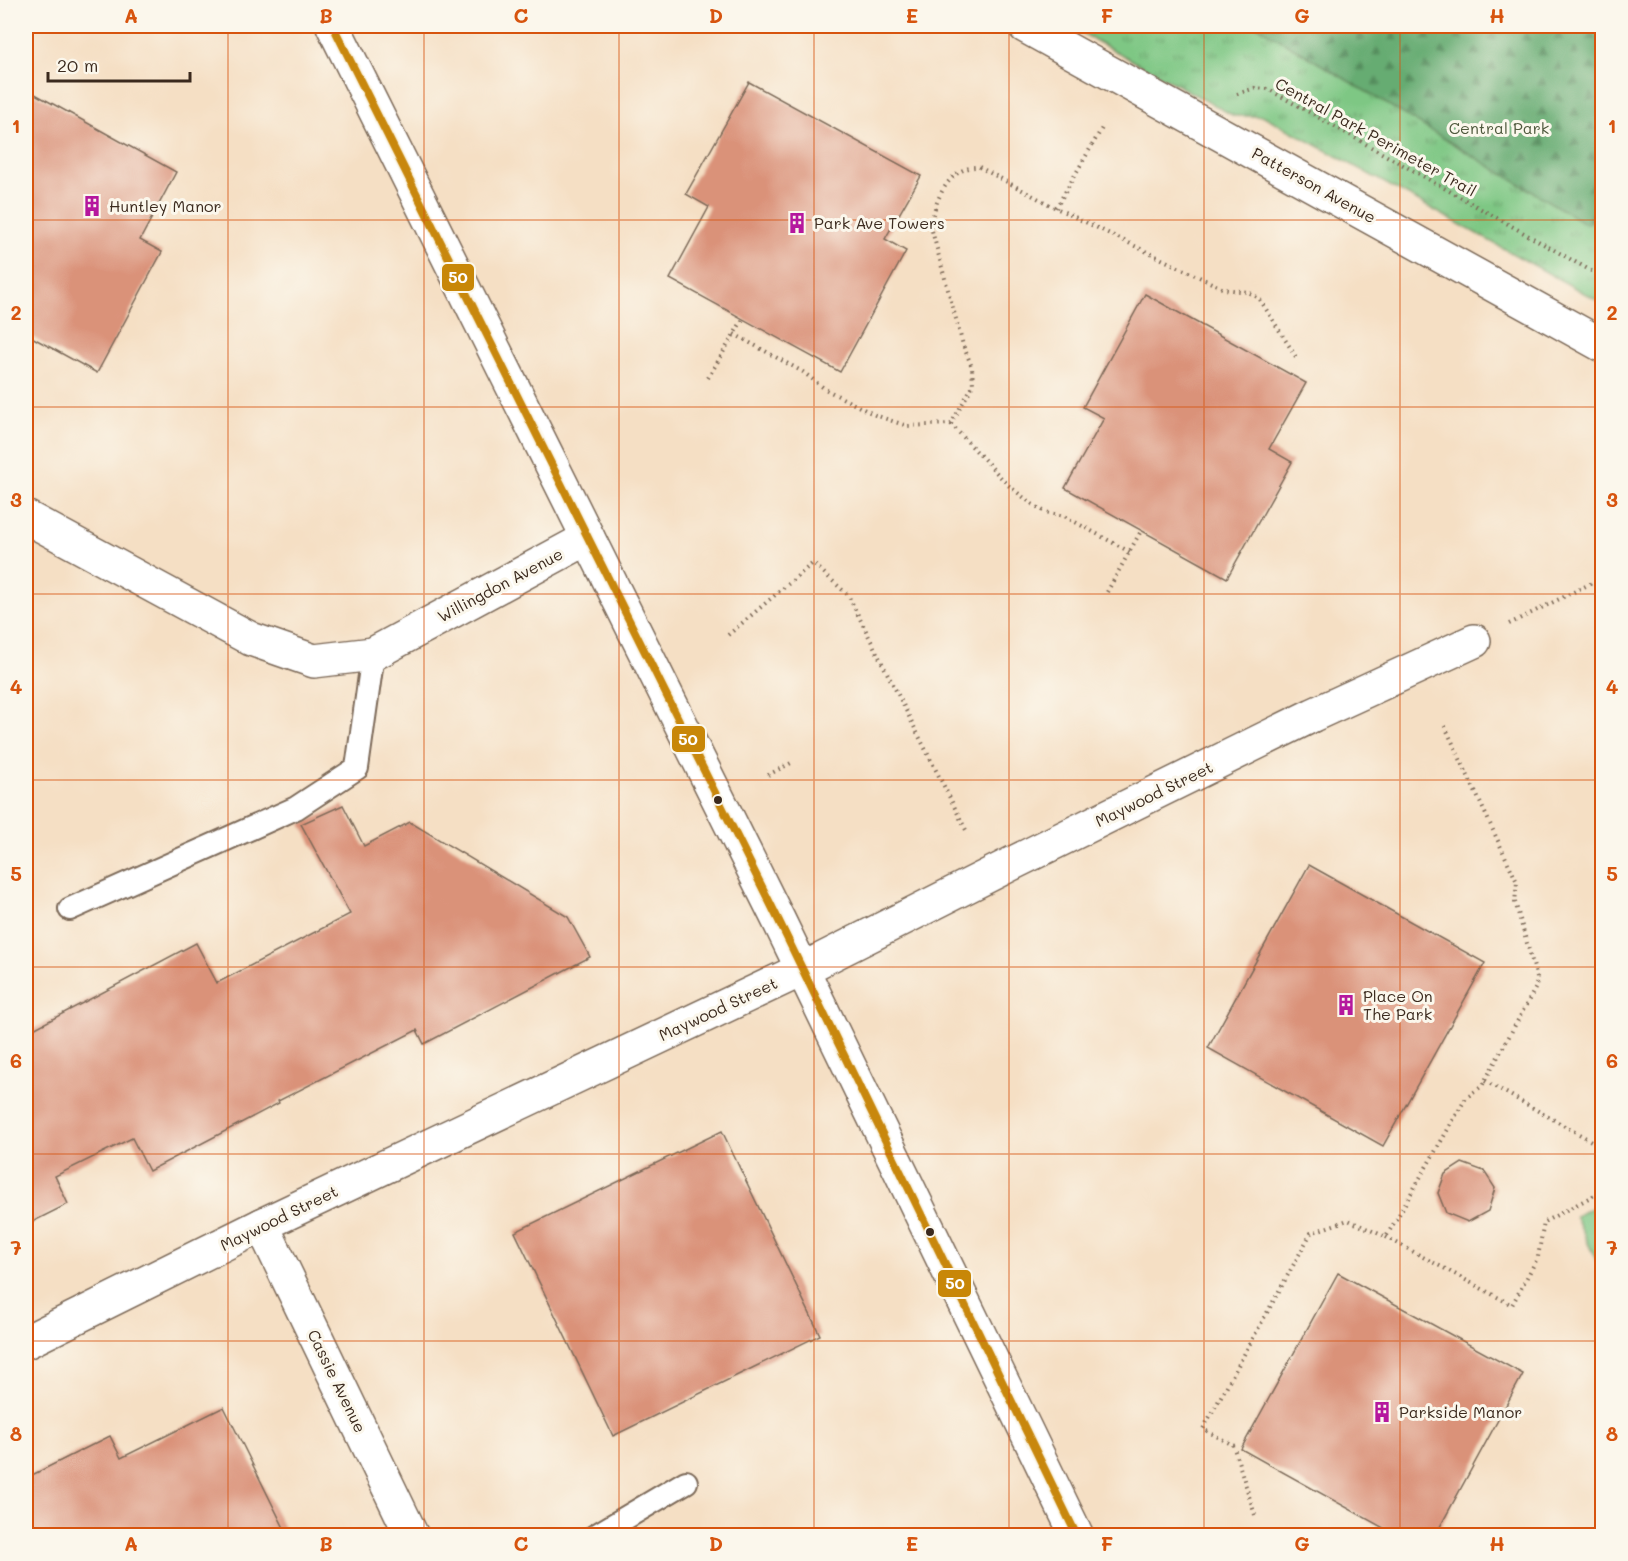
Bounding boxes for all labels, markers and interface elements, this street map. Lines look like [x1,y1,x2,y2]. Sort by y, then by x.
text: A [124,2,138,28]
text: B [319,2,333,28]
text: C [514,2,529,28]
text: D [709,2,723,28]
text: E [906,2,918,28]
text: F [1101,2,1114,28]
text: G [1294,2,1310,28]
text: H [1489,2,1505,28]
scale bar [48,45,190,83]
text: 20 m [57,53,98,77]
street label: Central Park Perimeter Trail [1272,72,1481,201]
text: 1 [12,112,20,138]
text: 1 [1608,112,1616,138]
park label: Central Park [1449,117,1549,138]
street label: Patterson Avenue [1249,142,1380,227]
building icon: Huntley Manor [80,194,104,218]
place label: Huntley Manor [109,195,222,216]
building icon: Park Ave Towers [785,211,809,235]
place label: Park Ave Towers [814,212,945,233]
line badge: 50 [441,263,475,292]
text: 50 [448,266,468,287]
text: 2 [10,299,22,325]
text: 2 [1606,299,1618,325]
text: 3 [10,486,22,512]
text: 3 [1606,486,1618,512]
street label: Willingdon Avenue [433,543,566,626]
text: 4 [10,673,23,699]
text: 4 [1606,673,1619,699]
line badge: 50 [671,725,706,753]
text: 50 [678,728,698,749]
street label: Maywood Street [1091,756,1216,831]
unlabelled marker [712,794,724,806]
text: 5 [10,860,22,886]
text: 5 [1606,860,1618,886]
street label: Maywood Street [655,972,781,1045]
place label: Place On The Park [1363,985,1433,1024]
building icon: Place On The Park [1334,993,1358,1017]
text: 6 [10,1047,22,1073]
text: 6 [1606,1047,1618,1073]
street label: Maywood Street [216,1180,341,1255]
unlabelled marker [924,1226,936,1238]
text: 7 [10,1234,22,1260]
text: 7 [1606,1234,1618,1260]
line badge: 50 [937,1269,972,1298]
text: 50 [945,1272,965,1293]
street label: Cassie Avenue [303,1326,371,1436]
building icon: Parkside Manor [1370,1400,1394,1424]
place label: Parkside Manor [1399,1401,1522,1422]
text: 8 [10,1420,22,1446]
text: 8 [1606,1420,1618,1446]
text: A [124,1530,138,1556]
text: B [319,1530,333,1556]
text: C [514,1530,529,1556]
text: D [709,1530,723,1556]
text: E [906,1530,918,1556]
text: F [1101,1530,1114,1556]
text: G [1294,1530,1310,1556]
text: H [1489,1530,1505,1556]

